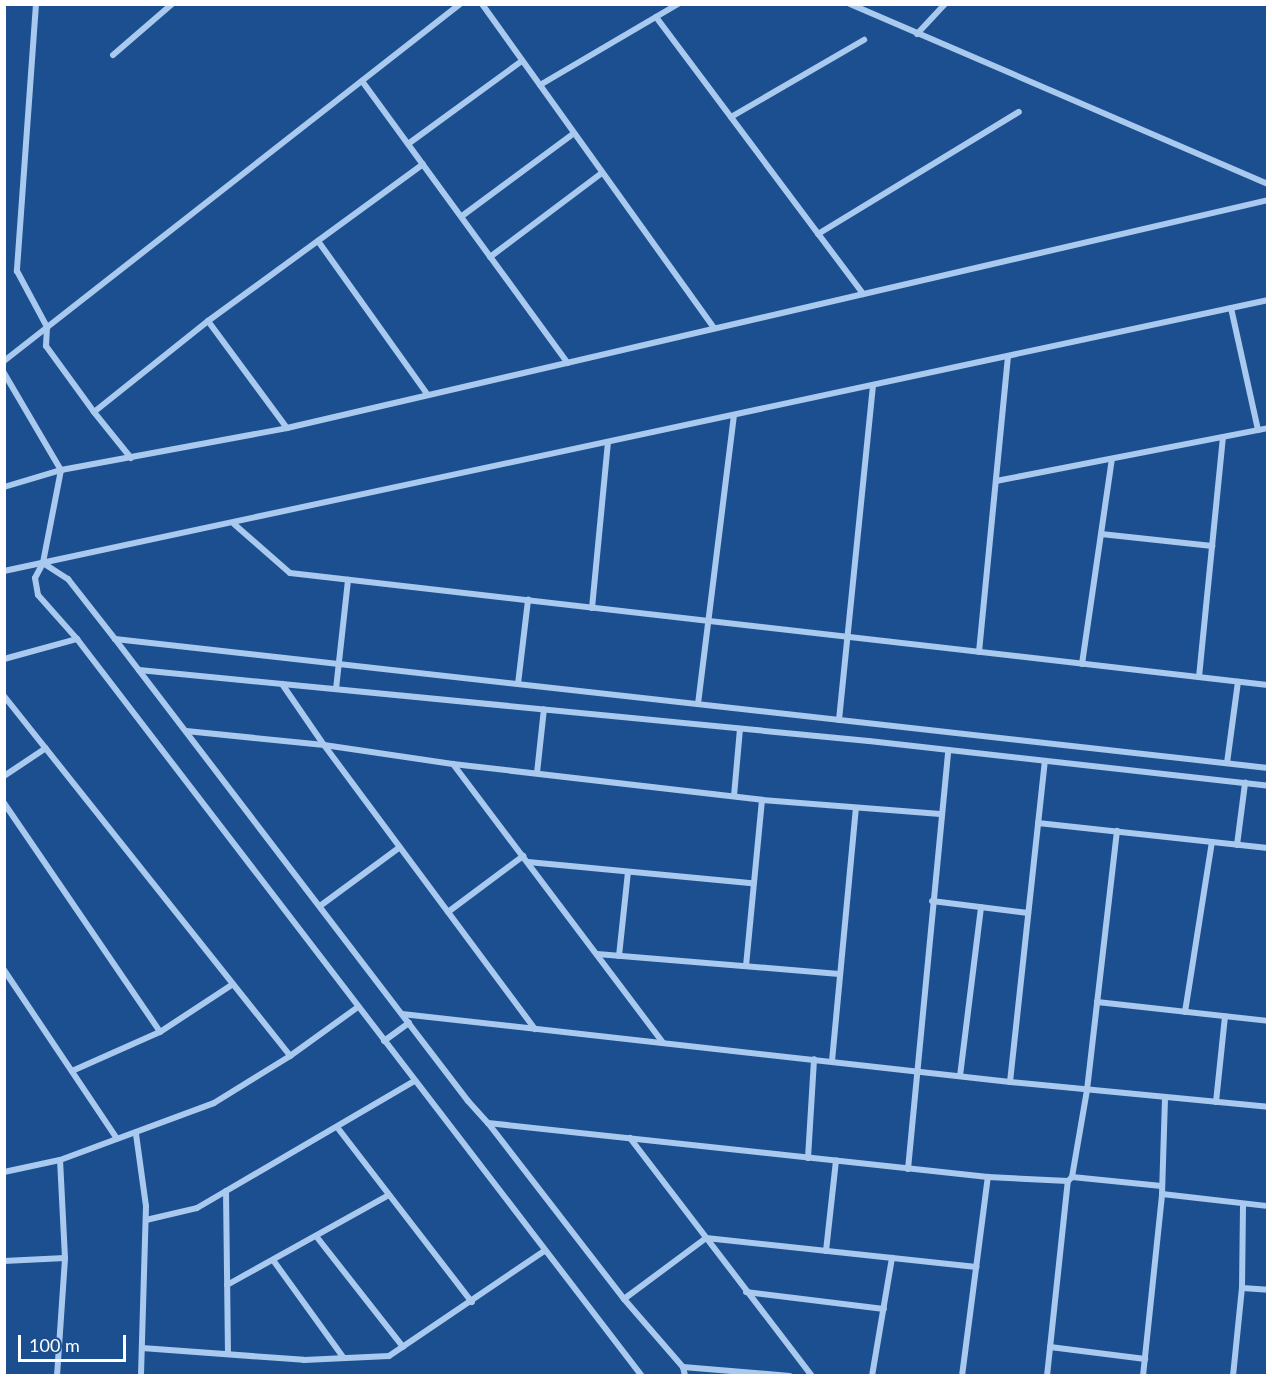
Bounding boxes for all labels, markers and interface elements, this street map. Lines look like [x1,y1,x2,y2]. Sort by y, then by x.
scale bar [21,1323,129,1361]
text: 100 m [29,1334,80,1356]

